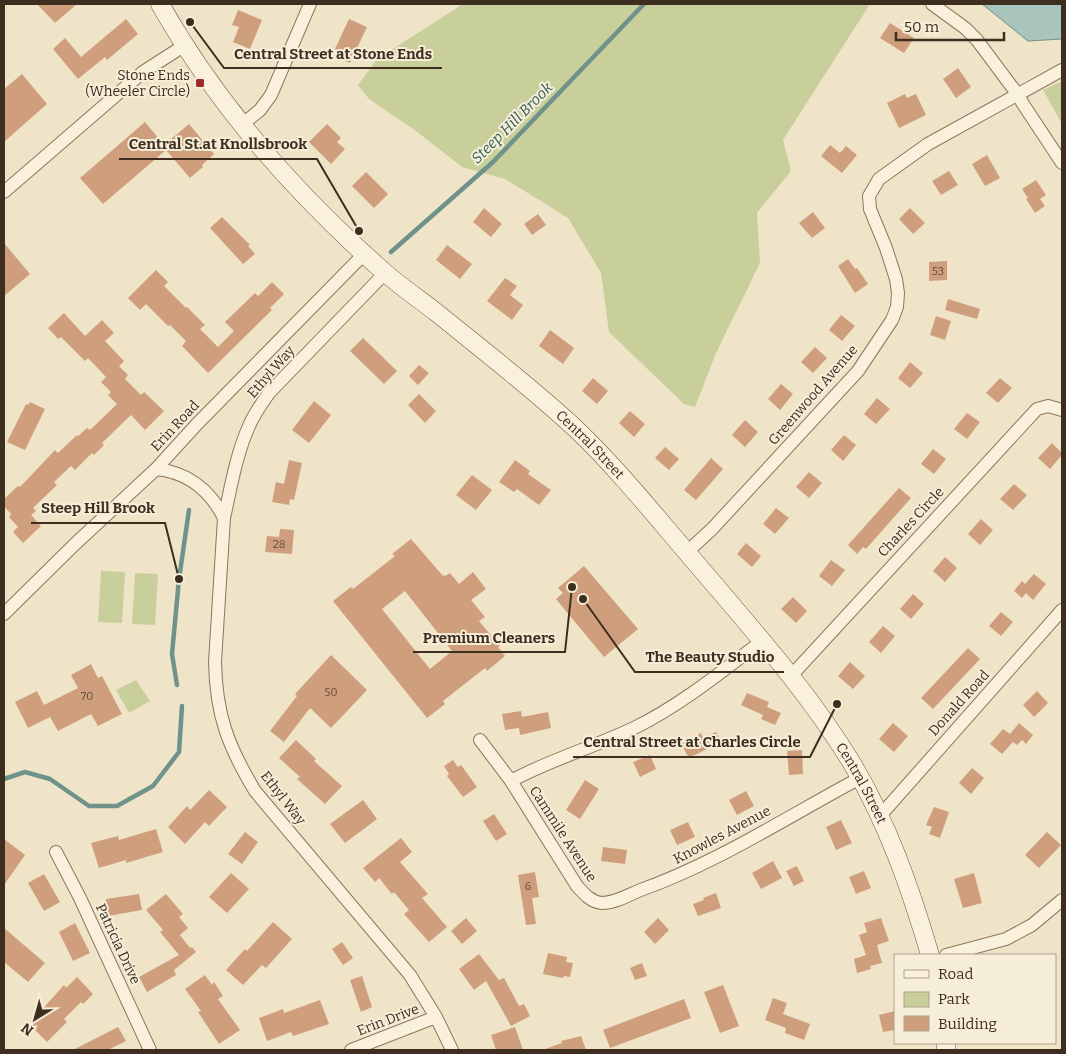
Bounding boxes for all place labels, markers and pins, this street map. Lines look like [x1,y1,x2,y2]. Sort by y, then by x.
callout: Central Street at Stone Ends [224,38,442,68]
place label: Stone Ends (Wheeler Circle) [85,67,190,100]
marker: Stone Ends (Wheeler Circle) [194,77,206,89]
callout: Central St.at Knollsbrook [119,129,317,159]
callout: Steep Hill Brook [31,493,165,523]
callout: Premium Cleaners [413,622,565,652]
callout: The Beauty Studio [635,642,784,672]
callout: Central Street at Charles Circle [573,727,810,757]

